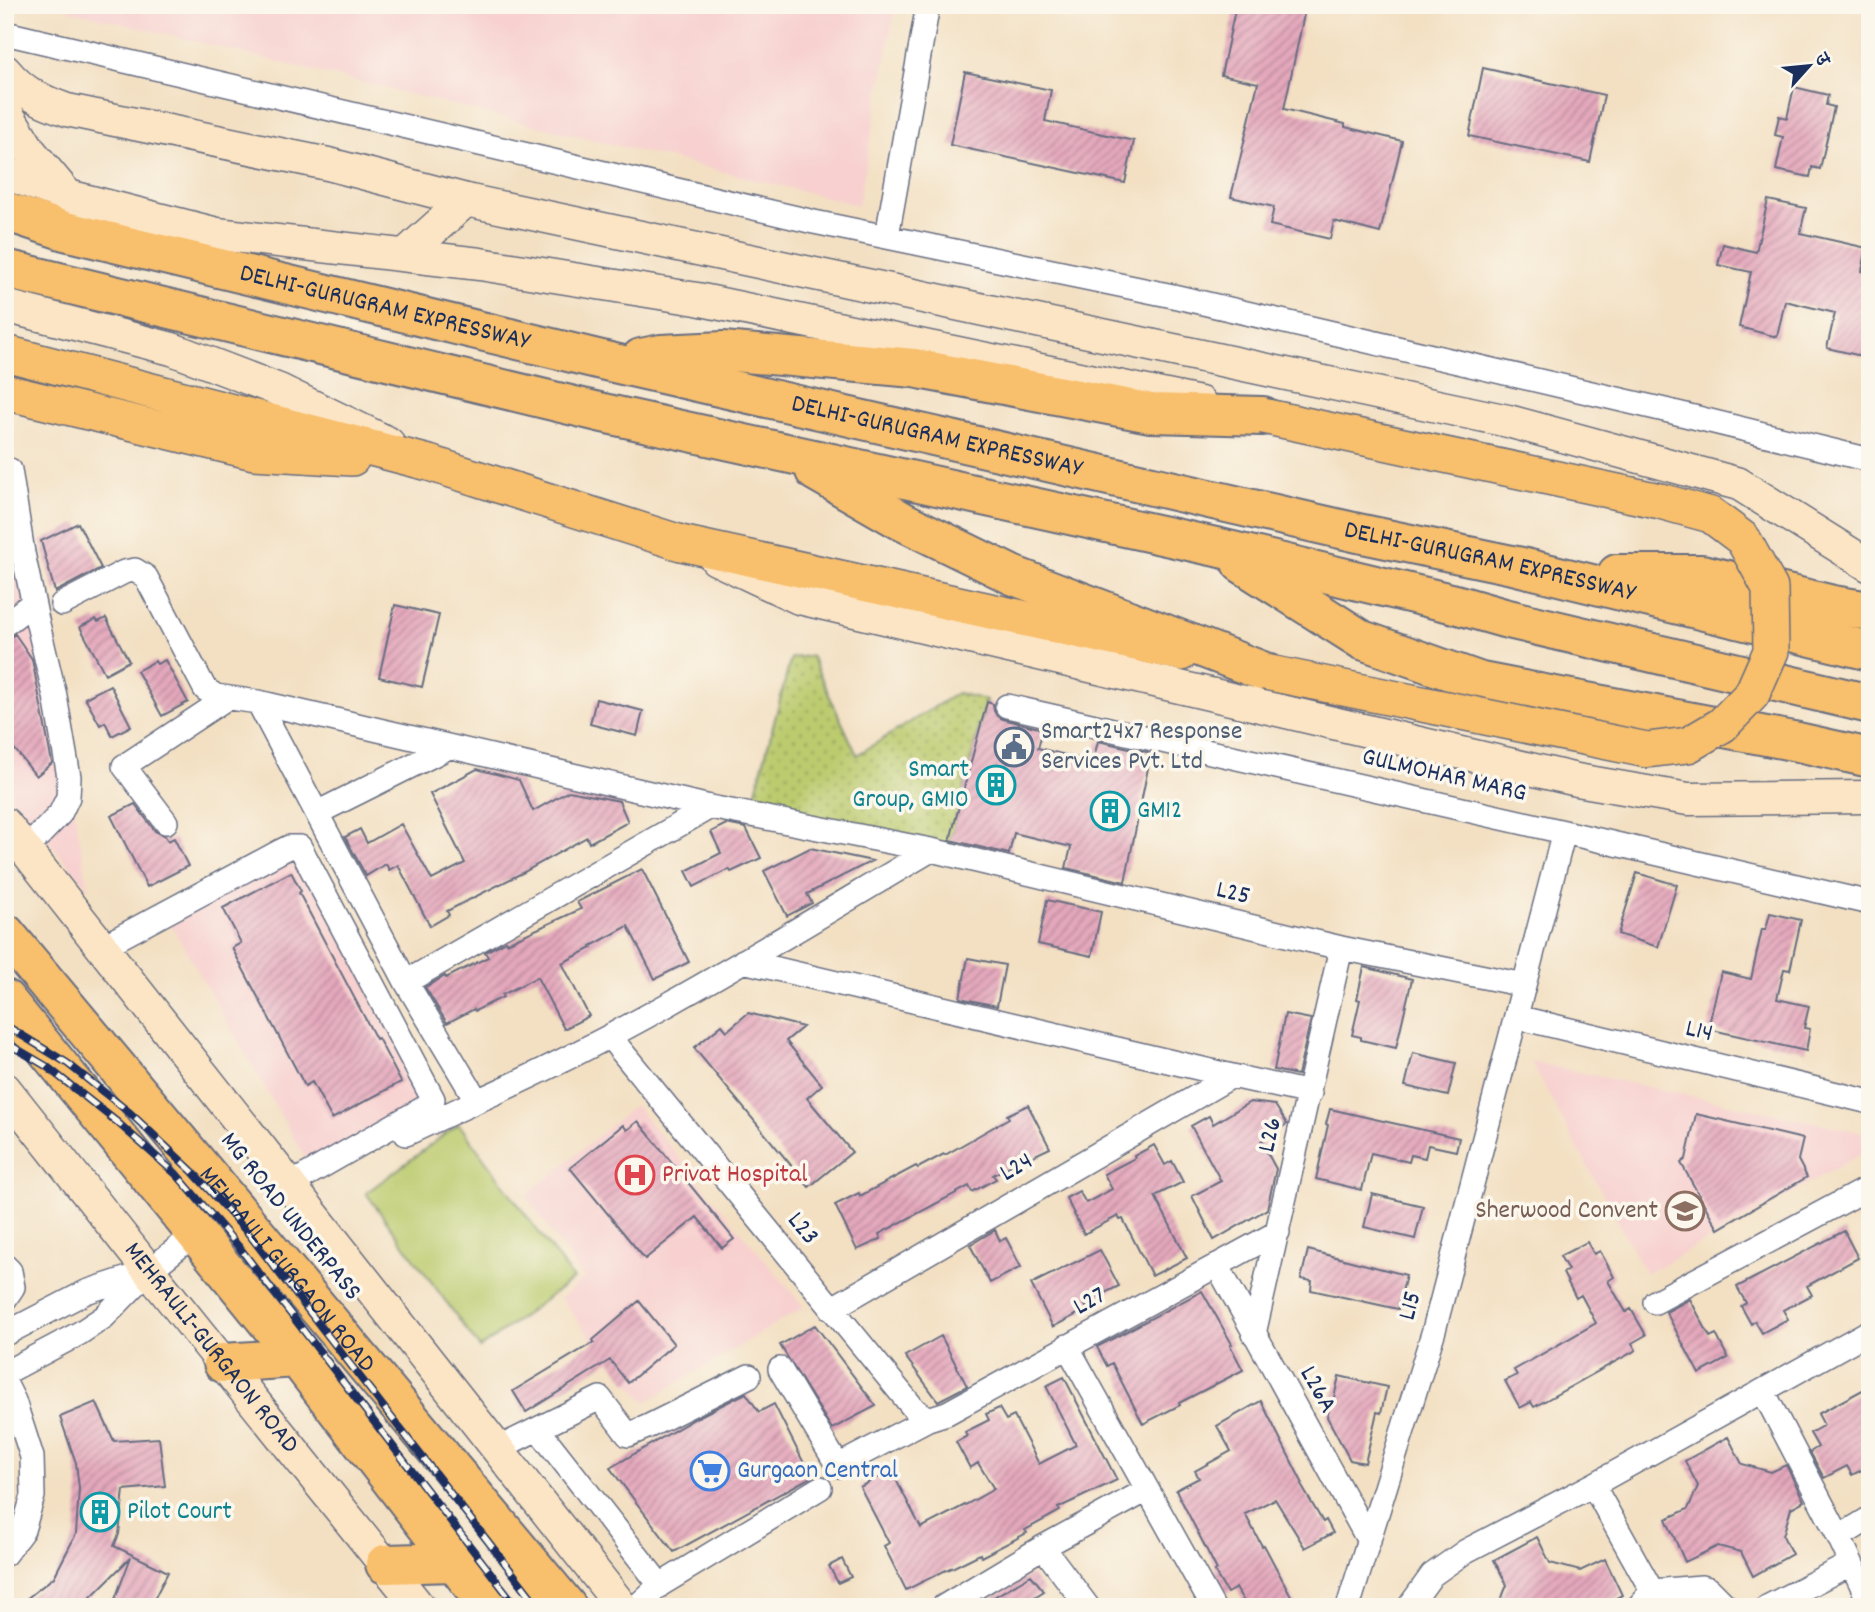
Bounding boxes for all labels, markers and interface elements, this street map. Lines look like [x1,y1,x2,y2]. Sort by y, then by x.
north arrow [1773,32,1843,102]
text: उ [1806,48,1836,72]
street label: DELHI-GURUGRAM EXPRESSWAY [236,255,535,361]
street label: DELHI-GURUGRAM EXPRESSWAY [788,386,1087,488]
street label: DELHI-GURUGRAM EXPRESSWAY [1341,512,1641,613]
place label: Smart24x7 Response Services Pvt. Ltd [1041,714,1242,781]
public building icon: Smart24x7 Response Services Pvt. Ltd [993,726,1035,768]
street label: GULMOHAR MARG [1358,739,1530,813]
place label: Smart Group, GM10 [852,752,969,819]
building icon: Smart Group, GM10 [975,764,1017,806]
building icon: GM12 [1089,790,1131,832]
place label: GM12 [1137,793,1182,830]
street label: L25 [1212,872,1254,916]
street label: L14 [1682,1011,1716,1053]
street label: L26 [1249,1114,1293,1156]
street label: MG ROAD UNDERPASS [210,1125,370,1309]
street label: L24 [994,1144,1040,1192]
hospital icon: Privat Hospital [614,1154,656,1196]
place label: Privat Hospital [662,1157,807,1194]
street label: MEHRAULI GURGAON ROAD [189,1159,384,1381]
school or university icon: Sherwood Convent [1664,1190,1706,1232]
place label: Sherwood Convent [1475,1193,1658,1230]
street label: L23 [777,1204,827,1254]
street label: MEHRAULI-GURGAON ROAD [115,1234,307,1462]
street label: L27 [1067,1278,1113,1326]
street label: L15 [1389,1288,1433,1324]
street label: L26A [1289,1360,1345,1420]
supermarket icon: Gurgaon Central [689,1450,731,1492]
place label: Gurgaon Central [737,1453,898,1490]
building icon: Pilot Court [79,1491,121,1533]
place label: Pilot Court [127,1494,232,1531]

